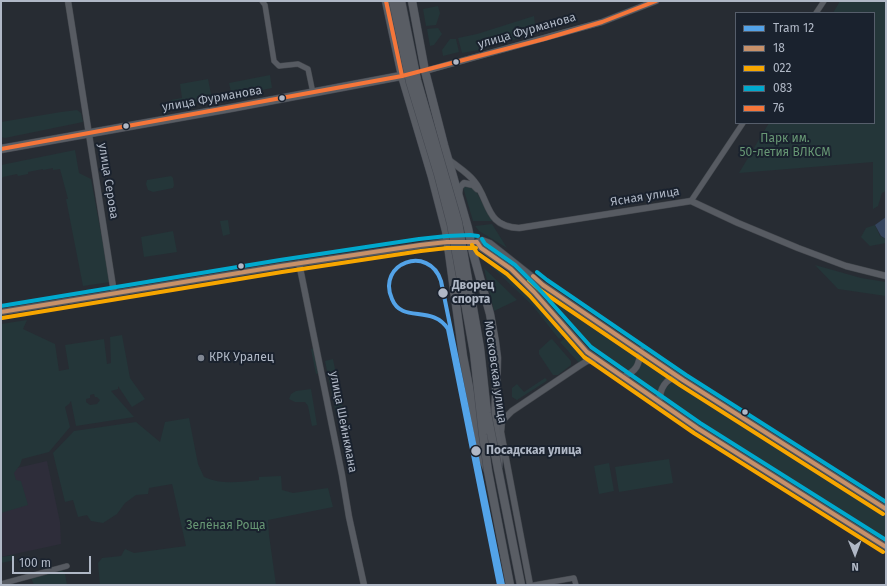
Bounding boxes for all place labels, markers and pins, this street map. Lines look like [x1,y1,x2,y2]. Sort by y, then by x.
unlabelled marker [451,57,461,67]
unlabelled marker [277,93,287,103]
unlabelled marker [121,121,131,131]
unlabelled marker [236,261,246,271]
place label: Дворец спорта [452,279,494,307]
marker: Дворец спорта [436,286,450,300]
place label: КРК Уралец [209,351,274,365]
marker: КРК Уралец [196,353,206,363]
unlabelled marker [740,407,750,417]
marker: Посадская улица [469,444,483,458]
place label: Посадская улица [486,444,582,458]

